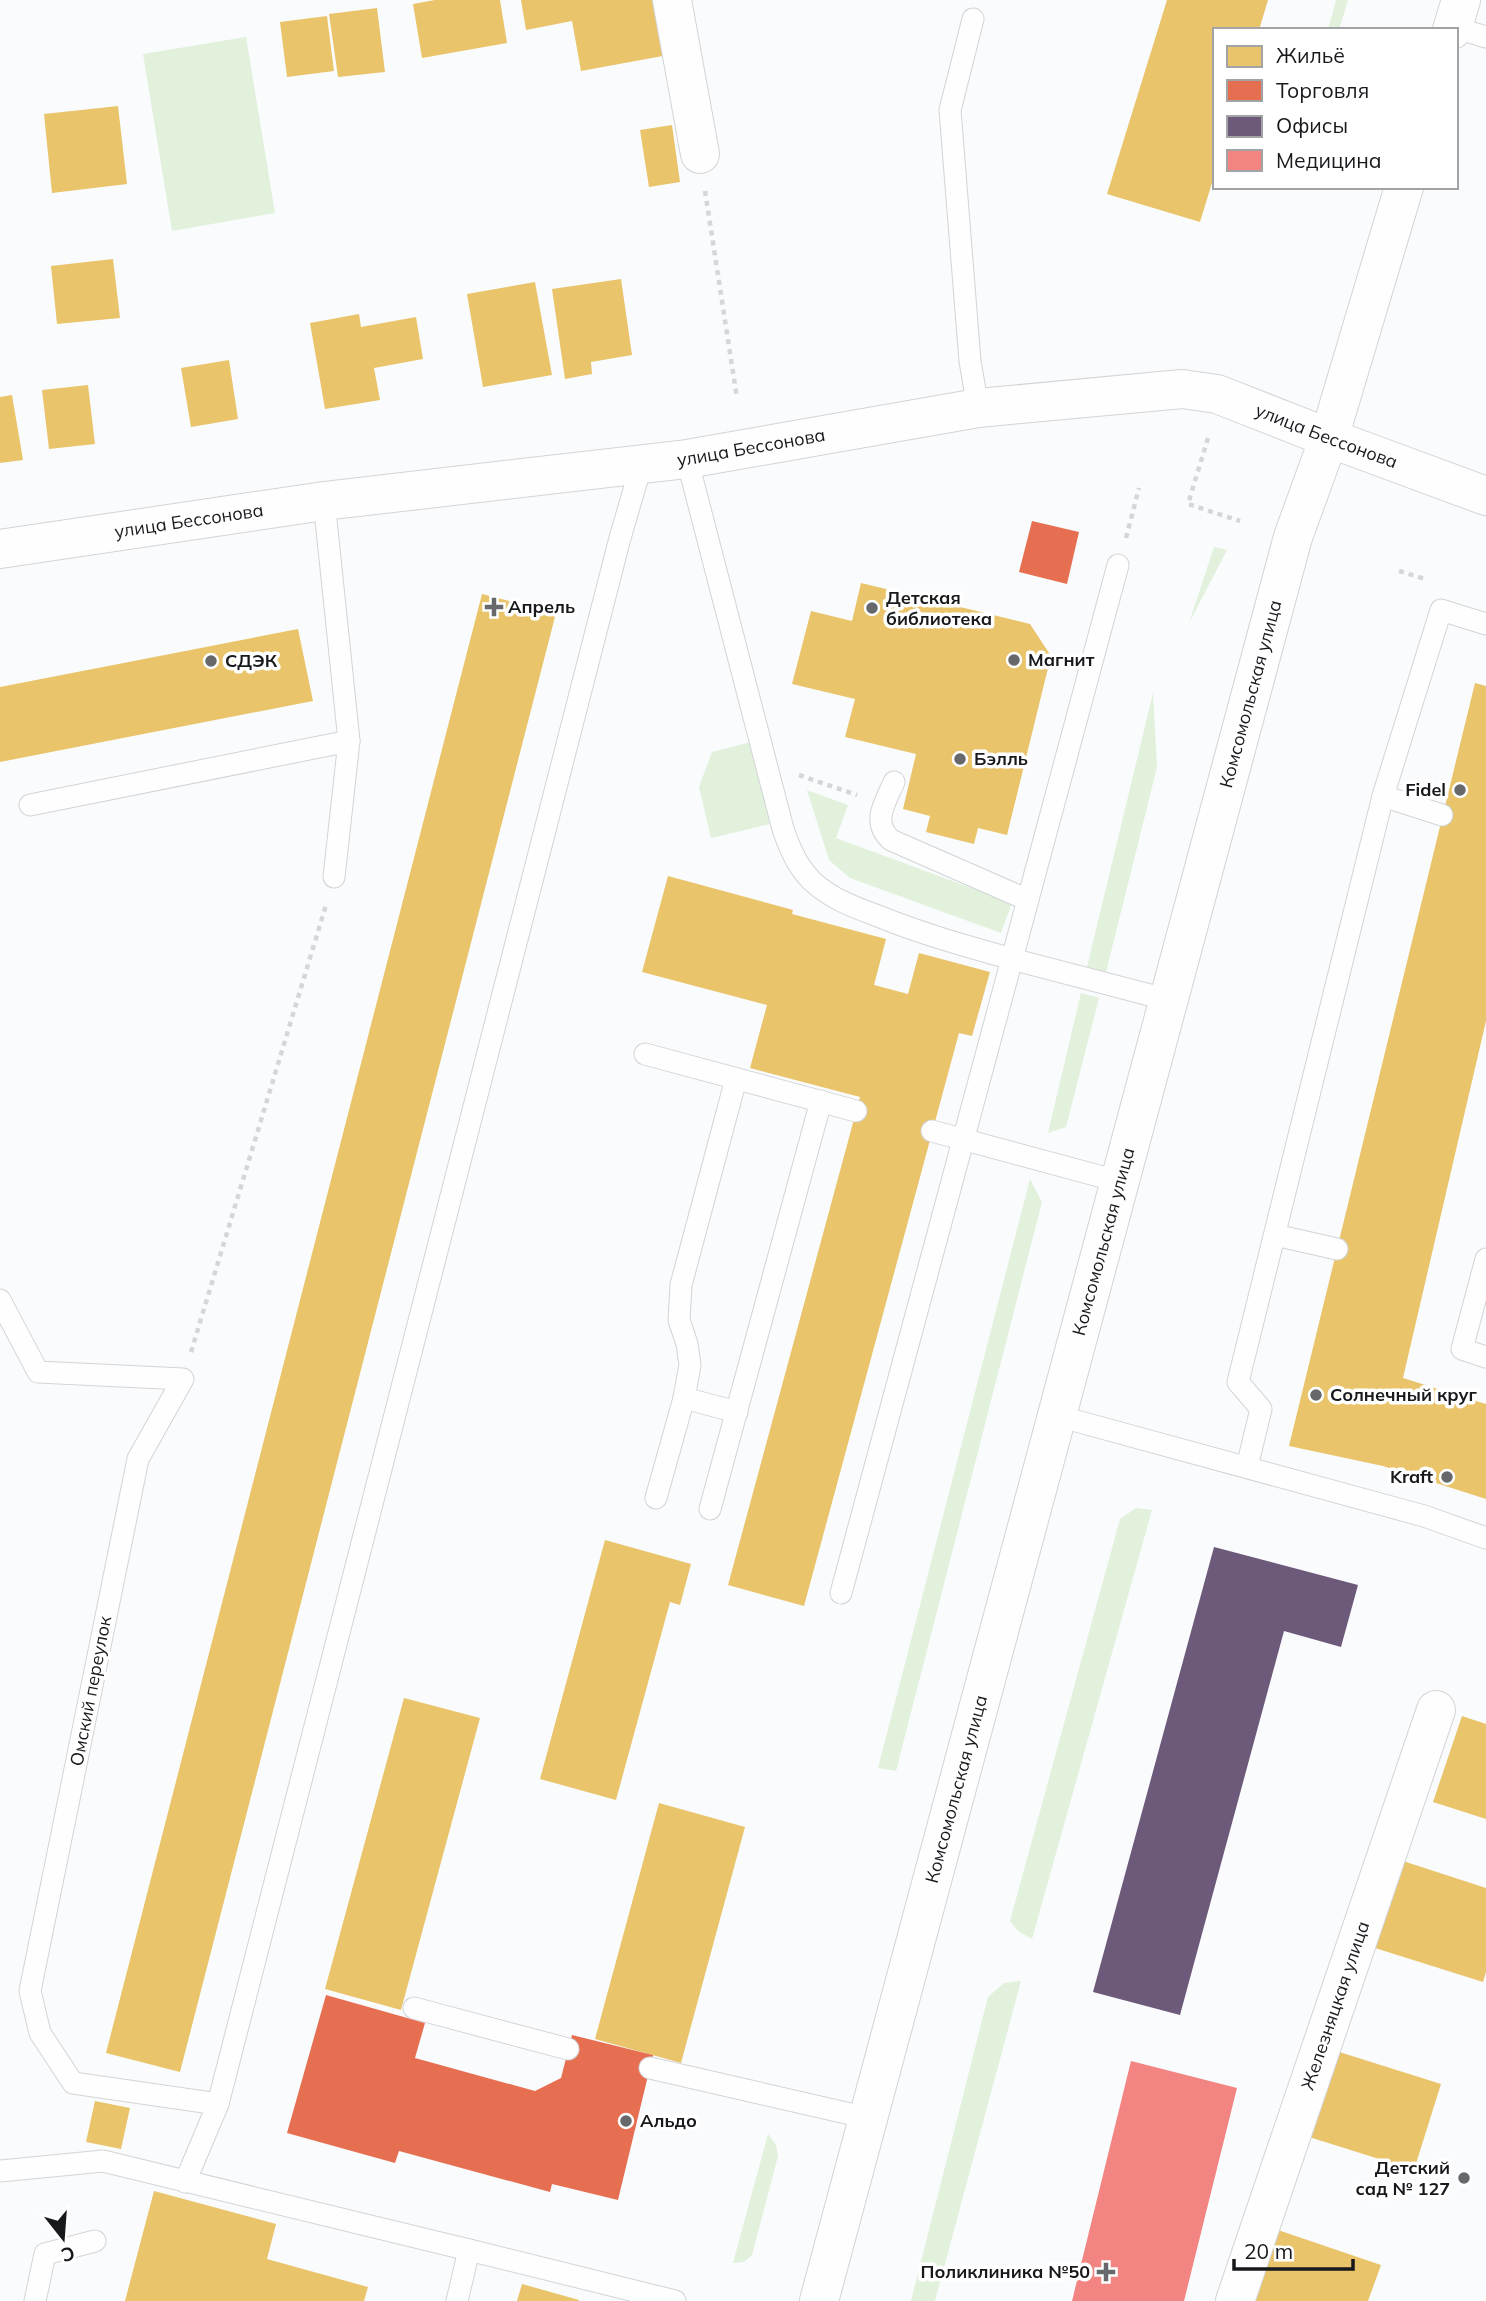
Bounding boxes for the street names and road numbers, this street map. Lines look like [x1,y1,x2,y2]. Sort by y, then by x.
street label: улица Бессонова [1252,398,1401,473]
street label: улица Бессонова [676,423,827,471]
street label: улица Бессонова [113,498,265,543]
street label: Комсомольская улица [1214,597,1287,790]
street label: Комсомольская улица [1067,1145,1139,1338]
street label: Омский переулок [65,1614,116,1768]
street label: Комсомольская улица [920,1693,992,1885]
street label: Железняцкая улица [1296,1918,1374,2093]

